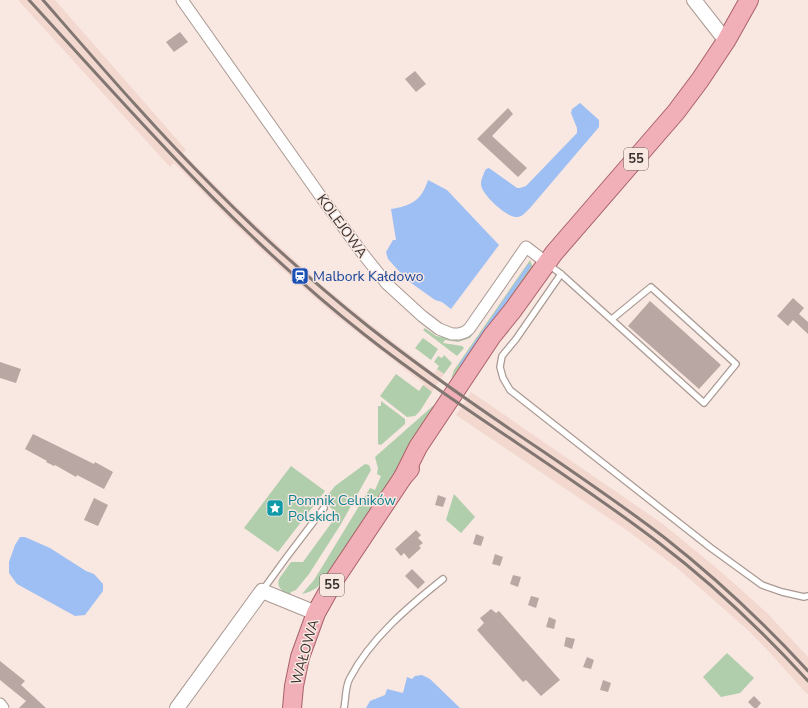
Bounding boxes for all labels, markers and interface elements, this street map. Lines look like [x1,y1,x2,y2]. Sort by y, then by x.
road number: 55 [624,148,648,170]
street label: KOLEJOWA [312,190,372,262]
station icon: Malbork Kałdowo [290,266,310,286]
place label: Malbork Kałdowo [313,267,424,286]
place label: Pomnik Celników Polskich [288,491,396,526]
place icon: Pomnik Celników Polskich [265,498,285,518]
road number: 55 [320,574,344,596]
street label: WAŁOWA [287,617,323,687]

